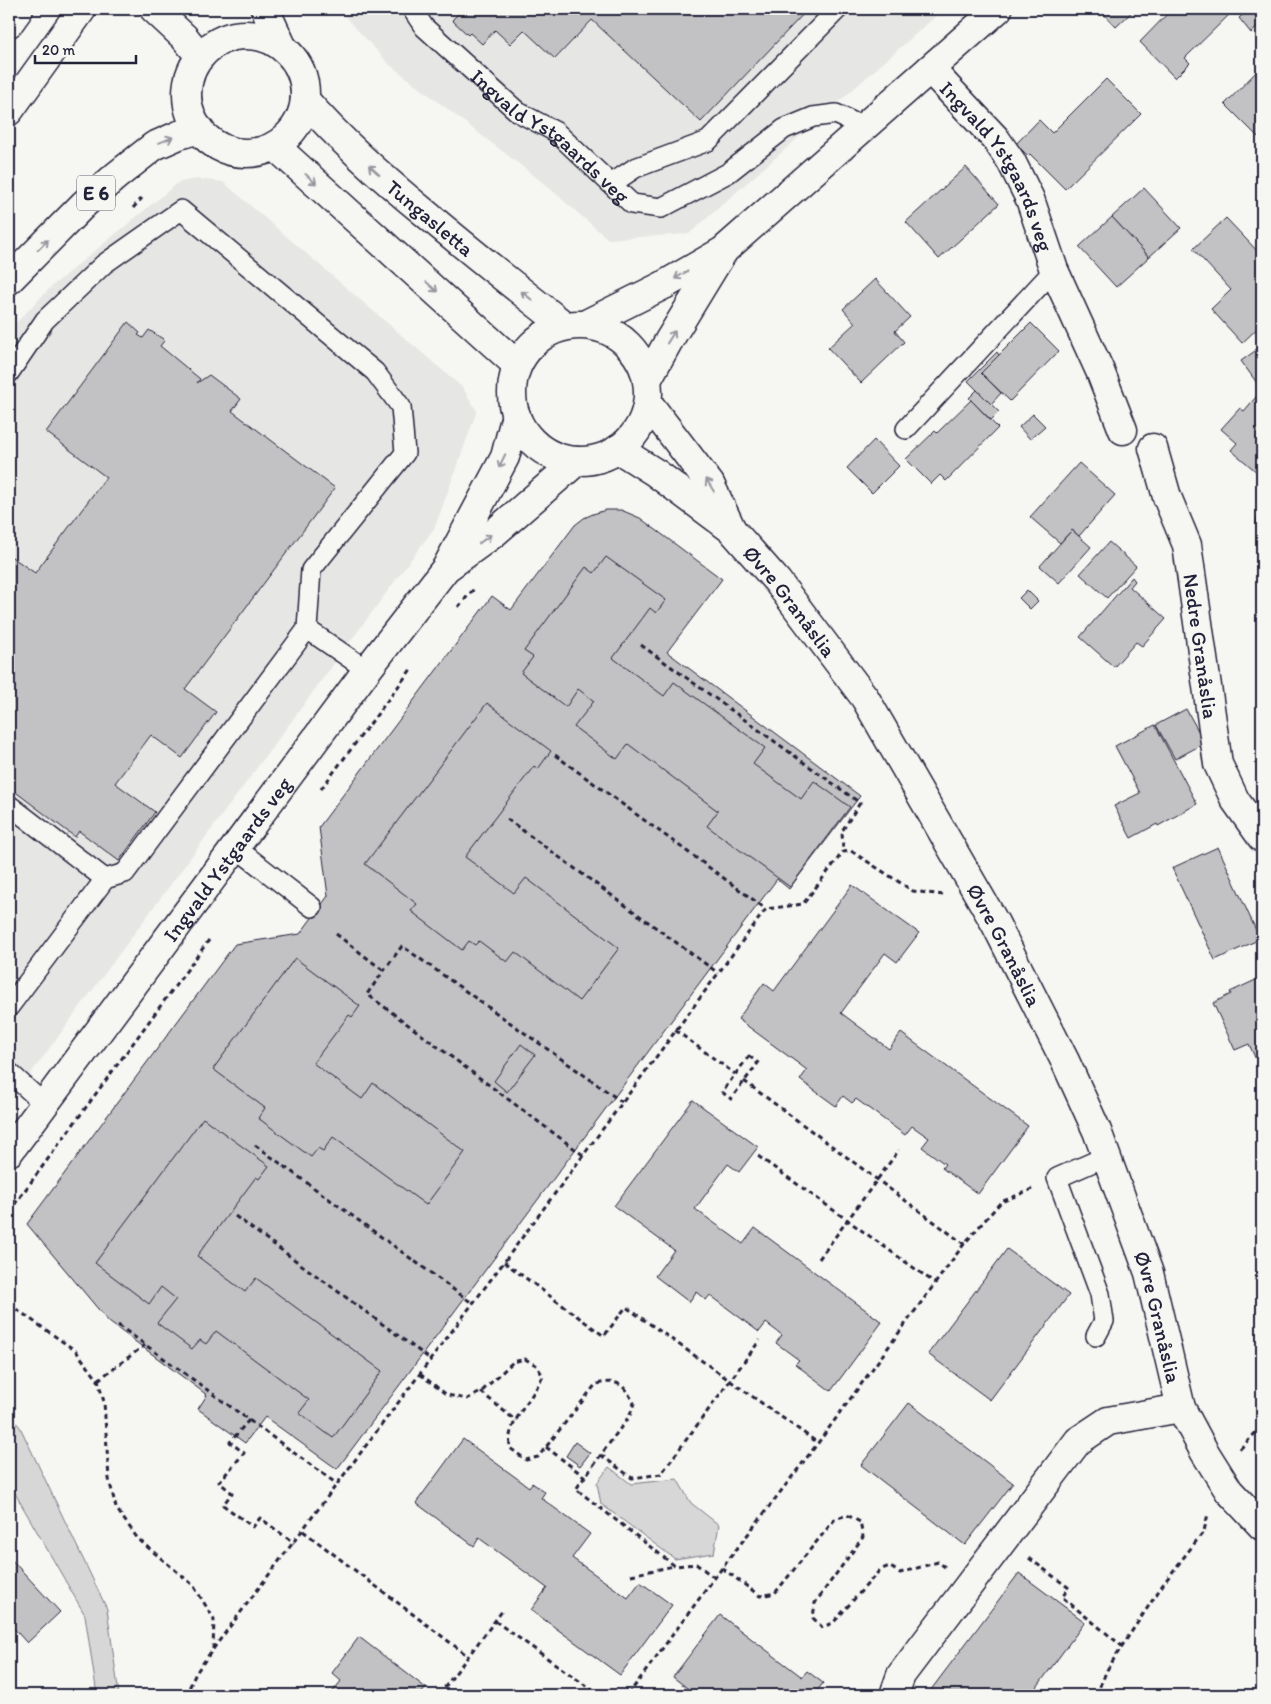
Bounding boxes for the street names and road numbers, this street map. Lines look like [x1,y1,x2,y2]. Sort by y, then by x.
street label: Ingvald Ystgaards veg [466,63,635,208]
street label: Ingvald Ystgaards veg [935,75,1059,255]
street label: Tungasletta [382,174,479,261]
road number: E 6 [77,176,115,210]
street label: Øvre Granåslia [739,540,842,662]
street label: Nedre Granåslia [1179,572,1224,720]
street label: Ingvald Ystgaards veg [157,771,296,946]
street label: Øvre Granåslia [962,879,1048,1010]
street label: Øvre Granåslia [1129,1247,1187,1385]

